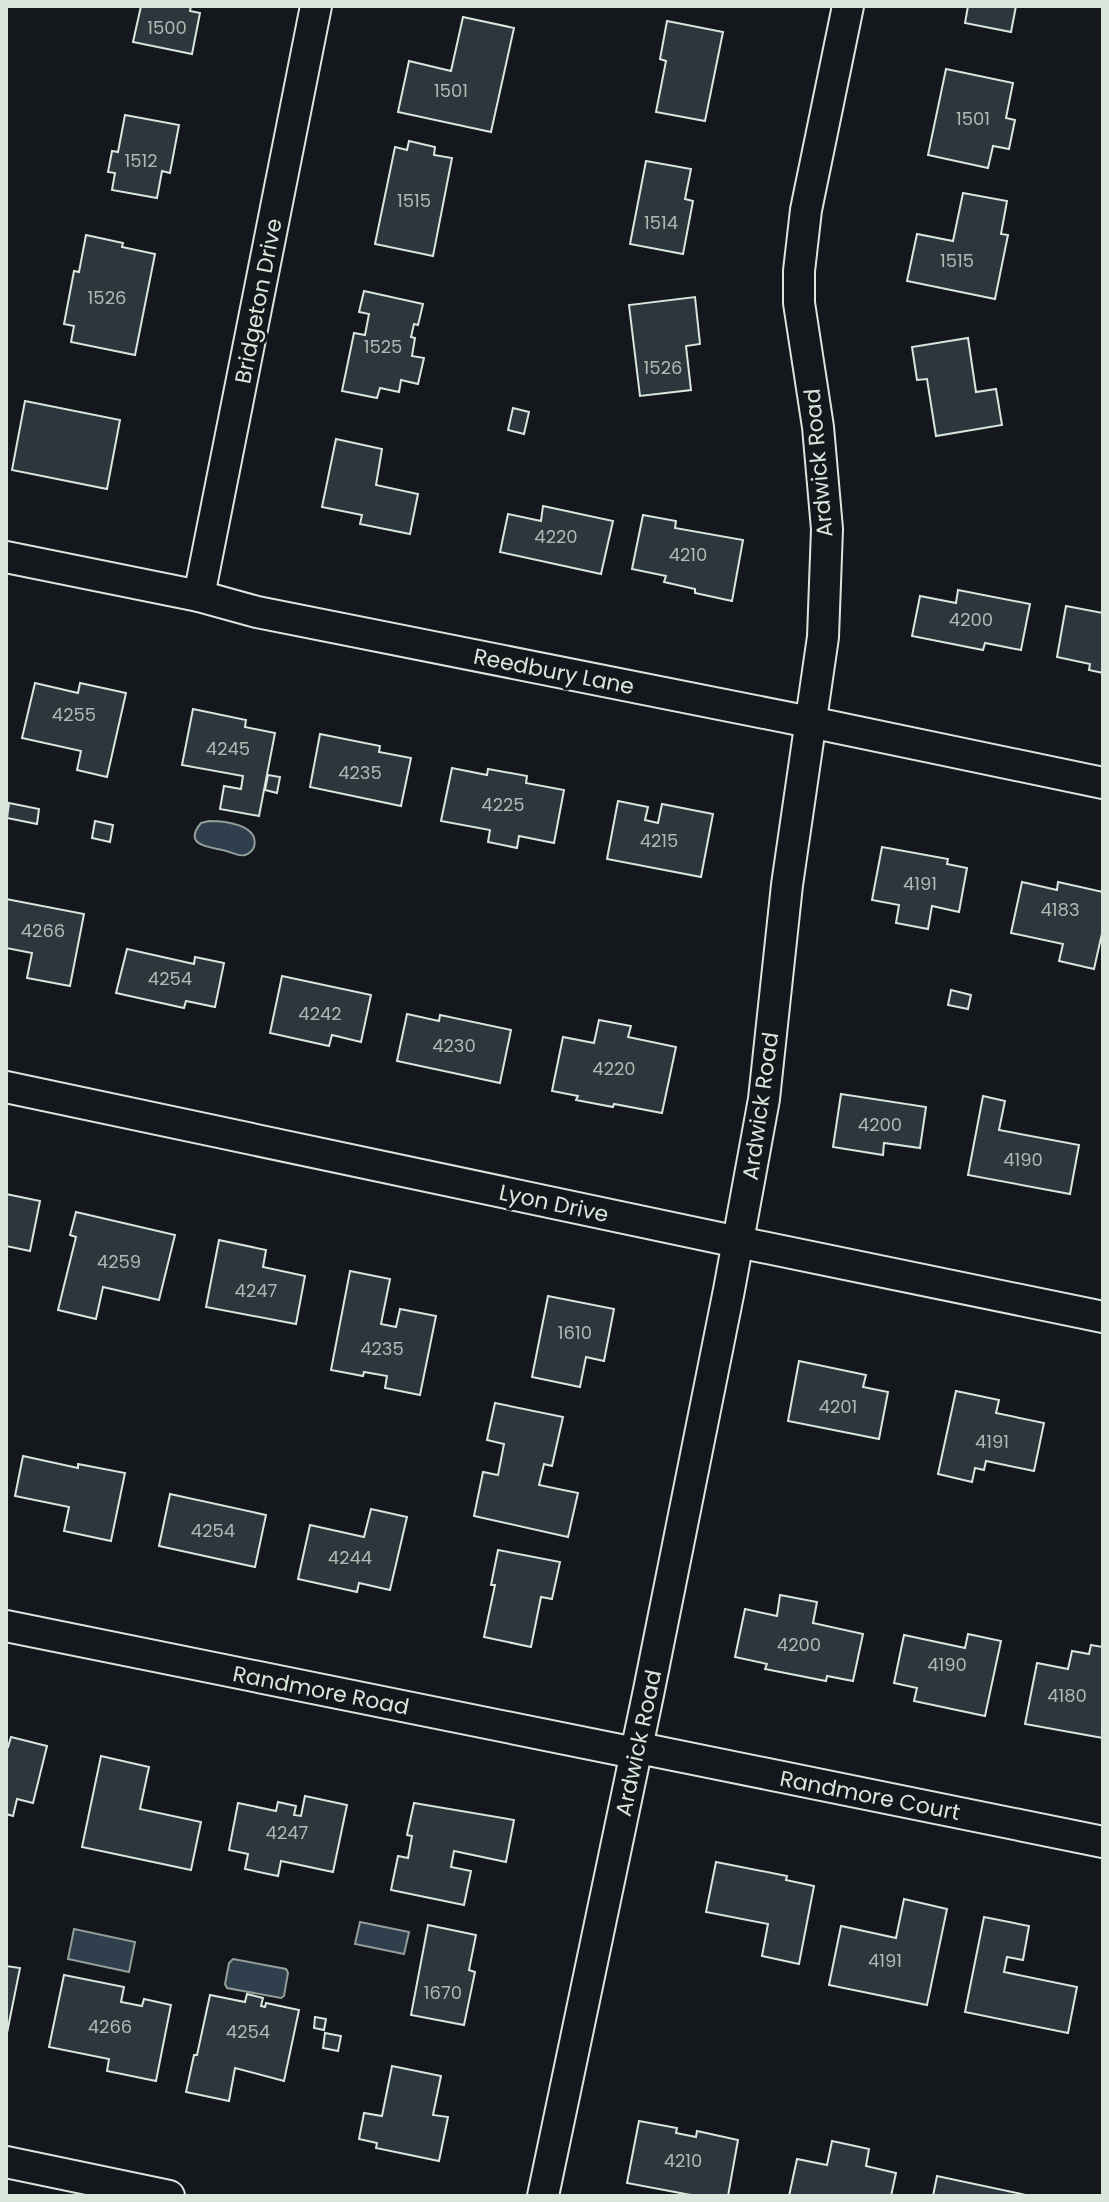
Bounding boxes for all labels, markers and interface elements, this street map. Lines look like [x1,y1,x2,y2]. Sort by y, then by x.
house number: 1500 [147,15,187,40]
house number: 1501 [434,78,468,103]
house number: 1501 [956,106,990,131]
house number: 1512 [124,148,158,173]
house number: 1515 [397,188,431,213]
house number: 1514 [644,210,678,235]
street label: Bridgeton Drive [227,216,290,386]
house number: 1515 [940,248,974,273]
house number: 1526 [88,285,126,310]
house number: 1525 [364,334,402,359]
house number: 1526 [644,355,682,380]
street label: Ardwick Road [797,387,840,539]
house number: 4220 [534,524,578,549]
house number: 4210 [669,542,707,567]
house number: 4200 [949,607,993,632]
street label: Reedbury Lane [471,641,637,702]
house number: 4255 [52,702,96,727]
house number: 4245 [206,736,250,761]
house number: 4235 [338,760,382,785]
house number: 4225 [481,792,525,817]
house number: 4215 [640,828,678,853]
house number: 4191 [903,871,937,896]
house number: 4183 [1040,897,1080,922]
house number: 4266 [21,918,65,943]
house number: 4254 [148,966,192,991]
house number: 4242 [298,1001,342,1026]
street label: Ardwick Road [735,1030,786,1182]
house number: 4230 [432,1033,476,1058]
house number: 4220 [592,1056,636,1081]
house number: 4200 [858,1112,902,1137]
house number: 4190 [1003,1147,1043,1172]
street label: Lyon Drive [496,1177,611,1230]
house number: 4259 [97,1249,141,1274]
house number: 4247 [235,1278,278,1303]
house number: 1610 [558,1320,592,1345]
house number: 4235 [360,1336,404,1361]
house number: 4201 [819,1394,857,1419]
house number: 4191 [975,1429,1009,1454]
house number: 4254 [191,1518,235,1543]
house number: 4244 [328,1545,372,1570]
house number: 4200 [777,1632,821,1657]
house number: 4190 [927,1652,967,1677]
street label: Randmore Road [230,1658,412,1723]
street label: Ardwick Road [608,1667,669,1819]
house number: 4180 [1047,1683,1087,1708]
street label: Randmore Court [777,1763,963,1828]
house number: 4247 [266,1820,309,1845]
house number: 4191 [868,1948,902,1973]
house number: 1670 [424,1980,462,2005]
house number: 4266 [88,2014,132,2039]
house number: 4254 [226,2019,270,2044]
house number: 4210 [664,2148,702,2173]

